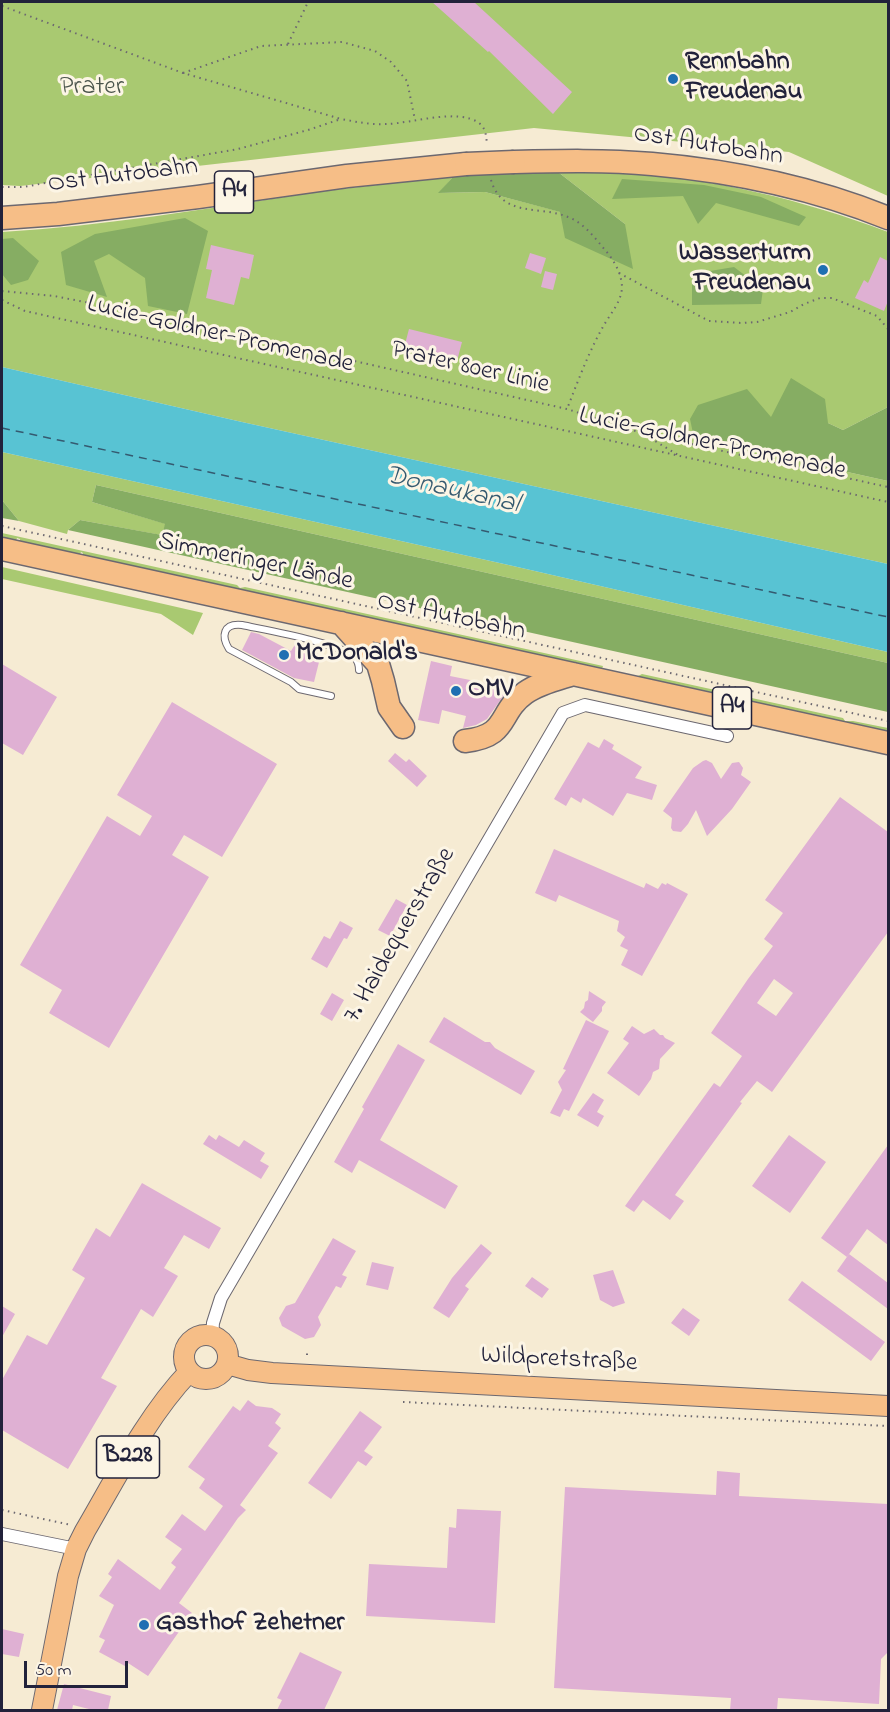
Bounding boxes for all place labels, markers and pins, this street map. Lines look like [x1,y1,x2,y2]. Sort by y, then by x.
place label: Rennbahn Freudenau [685,48,802,110]
marker: Rennbahn Freudenau [666,72,680,86]
place label: Wasserturm Freudenau [679,239,811,300]
marker: Wasserturm Freudenau [816,263,830,277]
place label: McDonald's [296,639,418,671]
marker: McDonald's [277,648,291,662]
place label: OMV [468,675,513,707]
marker: OMV [449,684,463,698]
place label: Gasthof Zehetner [156,1609,344,1641]
marker: Gasthof Zehetner [137,1618,151,1632]

